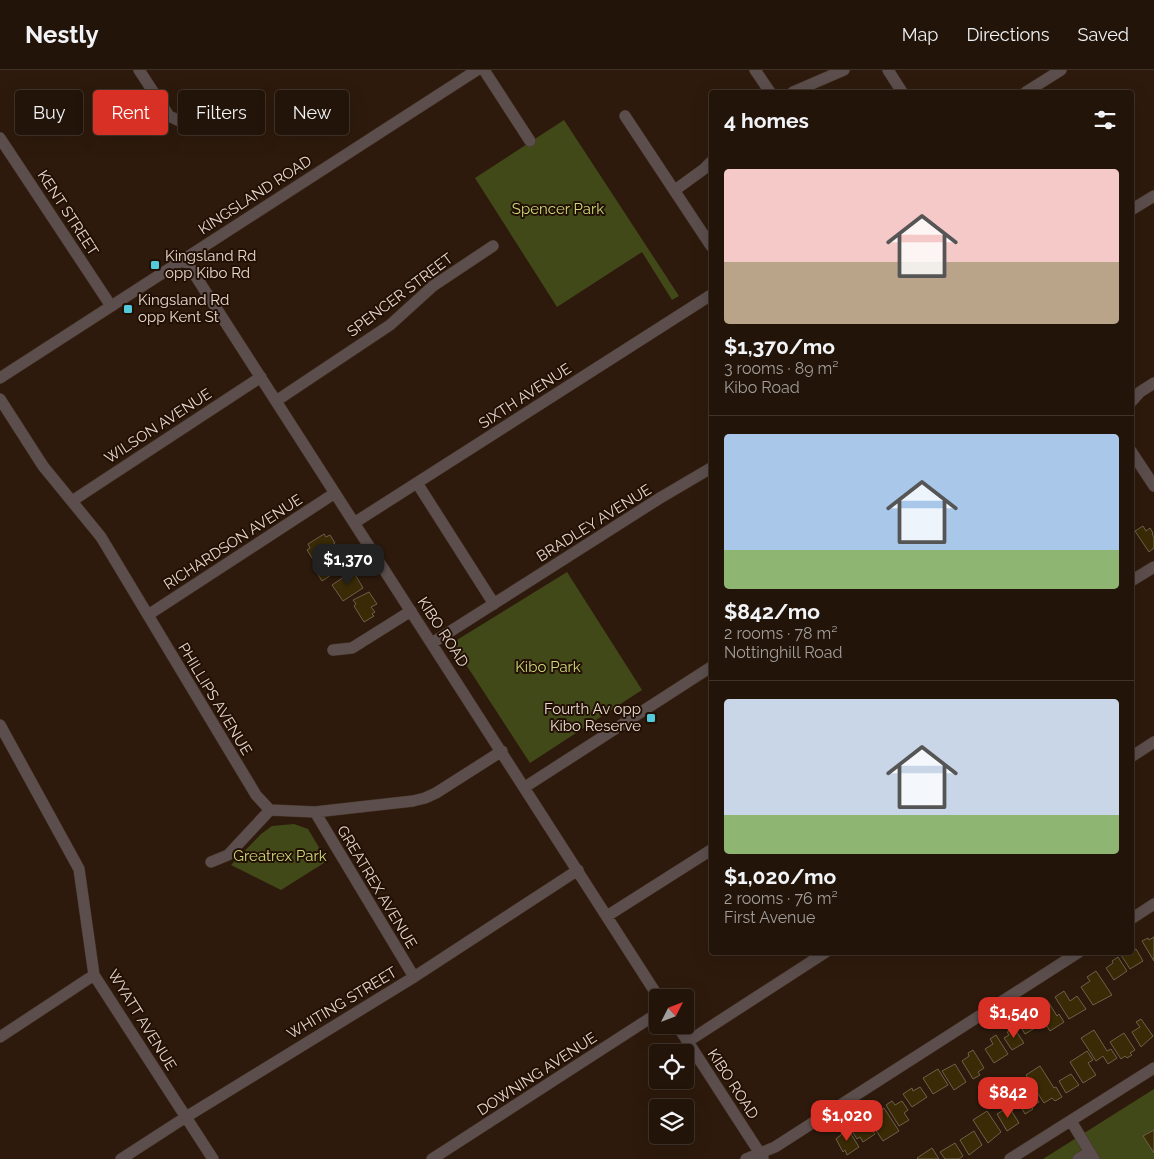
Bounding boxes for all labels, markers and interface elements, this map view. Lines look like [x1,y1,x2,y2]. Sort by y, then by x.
text: Nestly [25,20,99,49]
text: Map [902,24,938,45]
text: Directions [966,24,1050,45]
text: Saved [1078,24,1129,45]
chip: Buy [15,90,83,135]
chip: Rent [93,90,168,135]
chip: Filters [178,90,265,135]
chip: New [275,90,349,135]
icon: filters [1091,106,1119,134]
text: 4 homes [724,108,809,133]
street label: KINGSLAND ROAD [195,152,315,238]
street label: KENT STREET [34,167,102,259]
park label: Spencer Park [512,200,604,218]
icon: home [877,201,967,291]
place label: Kingsland Rd opp Kibo Rd [165,247,256,282]
street label: SPENCER STREET [344,249,456,341]
marker: Kingsland Rd opp Kibo Rd [149,259,161,271]
place label: Kingsland Rd opp Kent St [138,291,229,326]
marker: Kingsland Rd opp Kent St [122,303,134,315]
text: $1,370/mo [724,334,835,359]
street label: SIXTH AVENUE [475,359,575,433]
text: 3 rooms · 89 m² [724,359,839,378]
text: Kibo Road [724,378,800,397]
street label: WILSON AVENUE [101,385,215,467]
icon: home [877,467,967,557]
street label: BRADLEY AVENUE [533,480,655,566]
street label: RICHARDSON AVENUE [160,490,306,594]
pin: $1,370 [307,544,389,586]
text: $1,370 [323,550,373,569]
street label: KIBO ROAD [414,594,472,671]
text: $842/mo [724,599,820,624]
text: 2 rooms · 78 m² [724,624,837,643]
street label: PHILLIPS AVENUE [174,640,256,758]
text: Nottinghill Road [724,643,843,662]
park label: Kibo Park [515,658,581,676]
place label: Fourth Av opp Kibo Reserve [544,700,641,735]
marker: Fourth Av opp Kibo Reserve [645,712,657,724]
icon: home [877,732,967,822]
street label: GREATREX AVENUE [333,822,421,952]
park label: Greatrex Park [233,847,327,865]
text: $1,020/mo [724,864,836,889]
text: 2 rooms · 76 m² [724,889,838,908]
text: First Avenue [724,908,815,927]
street label: WHITING STREET [284,963,400,1043]
street label: WYATT AVENUE [104,966,180,1074]
north arrow [649,989,694,1034]
map controls [649,989,694,1144]
pin: $1,540 [973,996,1055,1039]
text: $1,540 [989,1003,1039,1022]
street label: DOWNING AVENUE [474,1029,600,1119]
button: locate [649,1044,694,1089]
street label: KIBO ROAD [704,1046,762,1123]
pin: $842 [978,1076,1038,1119]
text: $842 [989,1083,1027,1102]
button: layers [649,1099,694,1144]
pin: $1,020 [806,1100,888,1142]
text: $1,020 [822,1106,872,1125]

